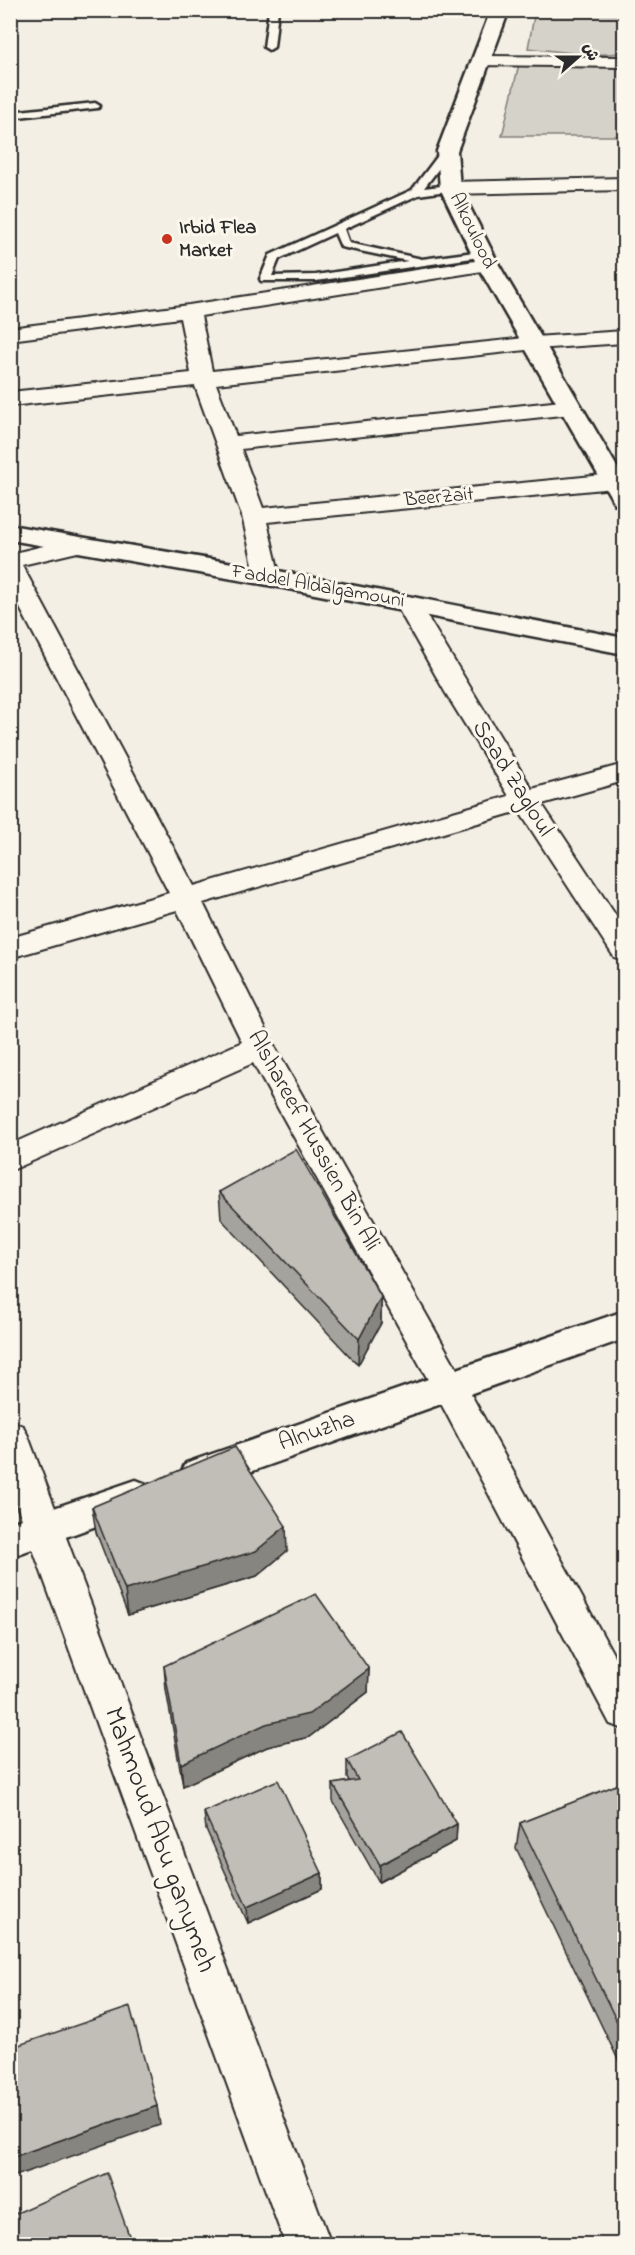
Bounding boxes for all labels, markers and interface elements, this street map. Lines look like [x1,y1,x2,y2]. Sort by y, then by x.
north arrow [548,27,608,87]
text: ش [576,40,604,65]
street label: Alkoulood [441,188,503,274]
place label: Irbid Flea Market [179,214,257,266]
marker: Irbid Flea Market [160,232,174,246]
street label: BeerZait [402,480,475,516]
street label: Faddel Aldalgamouni [228,557,407,617]
street label: Saad Zagloul [462,714,562,844]
street label: Alshareef Hussien Bin Ali [238,1024,388,1258]
street label: Alnuzha [274,1403,360,1461]
street label: Mahmoud Abu ganymeh [92,1701,226,1979]

